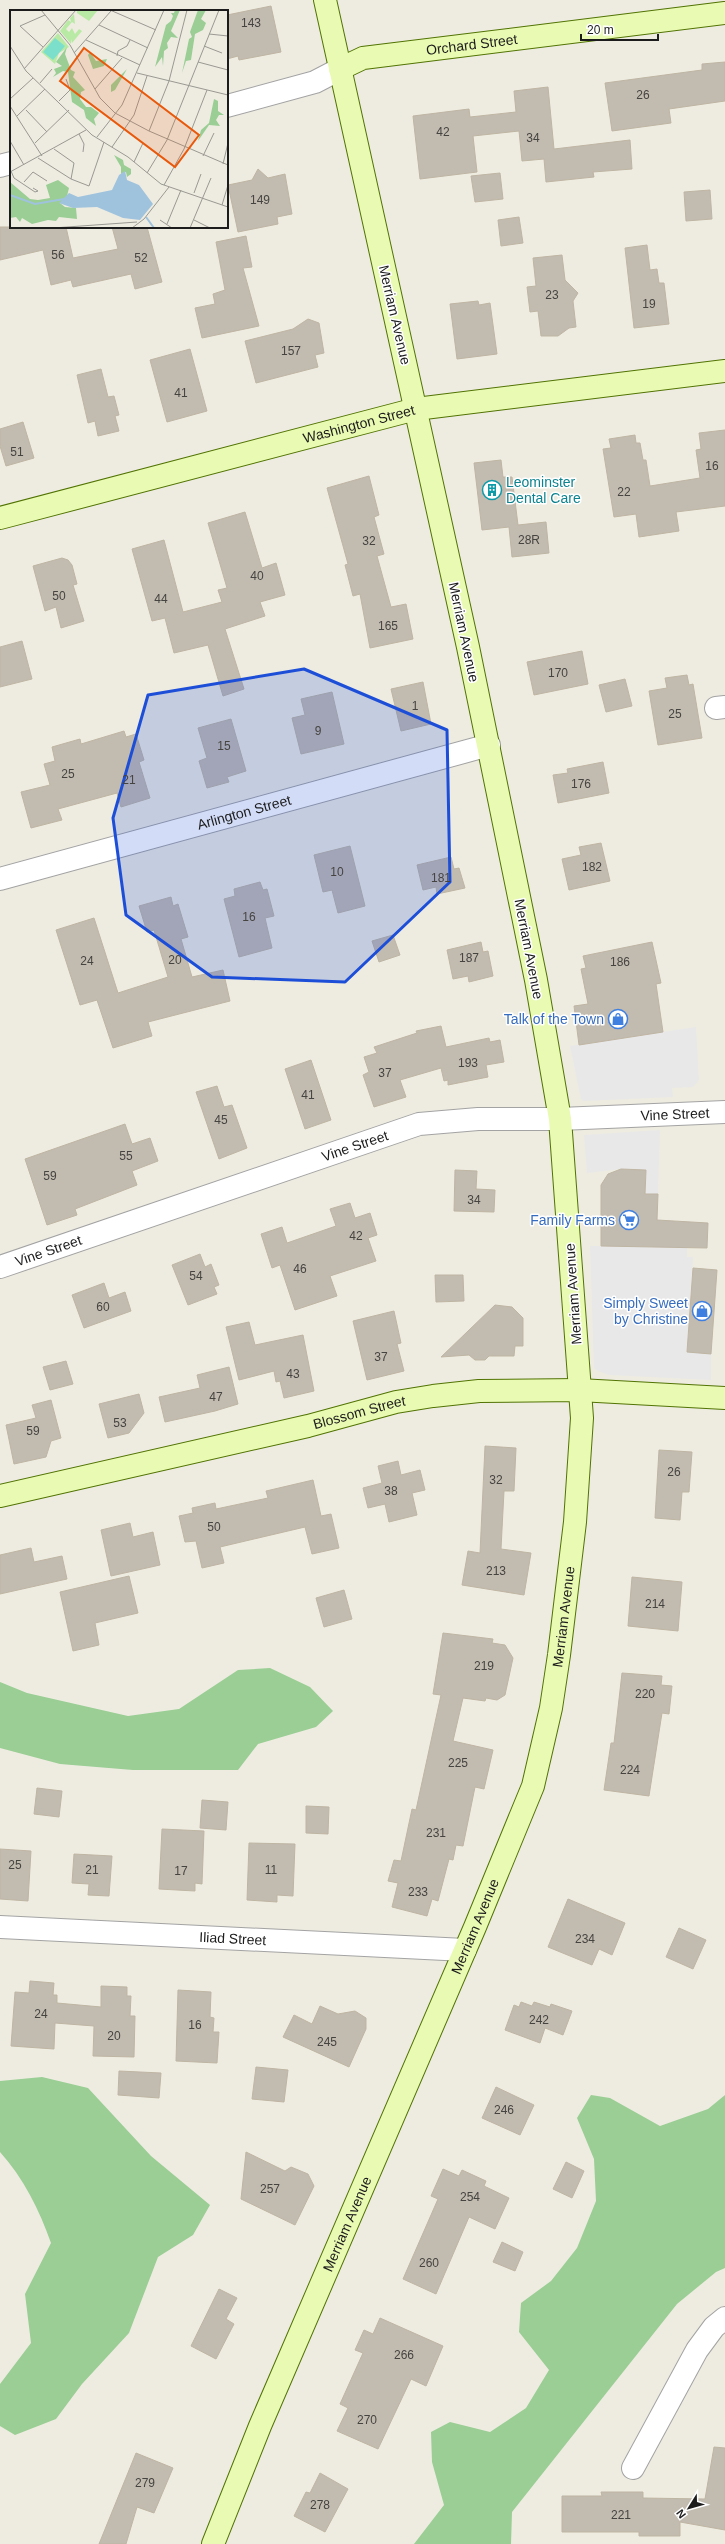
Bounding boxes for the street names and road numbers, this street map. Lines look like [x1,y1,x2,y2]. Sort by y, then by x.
street label: Orchard Street [425,31,518,58]
street label: Merriam Avenue [376,264,414,367]
street label: Washington Street [301,402,417,446]
street label: Merriam Avenue [446,581,482,684]
street label: Arlington Street [195,792,293,833]
street label: Merriam Avenue [511,898,547,1001]
street label: Vine Street [640,1105,710,1124]
street label: Vine Street [320,1127,390,1165]
street label: Vine Street [13,1232,84,1269]
street label: Merriam Avenue [561,1243,585,1345]
street label: Blossom Street [311,1393,407,1432]
street label: Merriam Avenue [549,1565,578,1668]
street label: Merriam Avenue [448,1876,502,1976]
street label: Iliad Street [199,1929,267,1948]
street label: Merriam Avenue [320,2174,375,2274]

